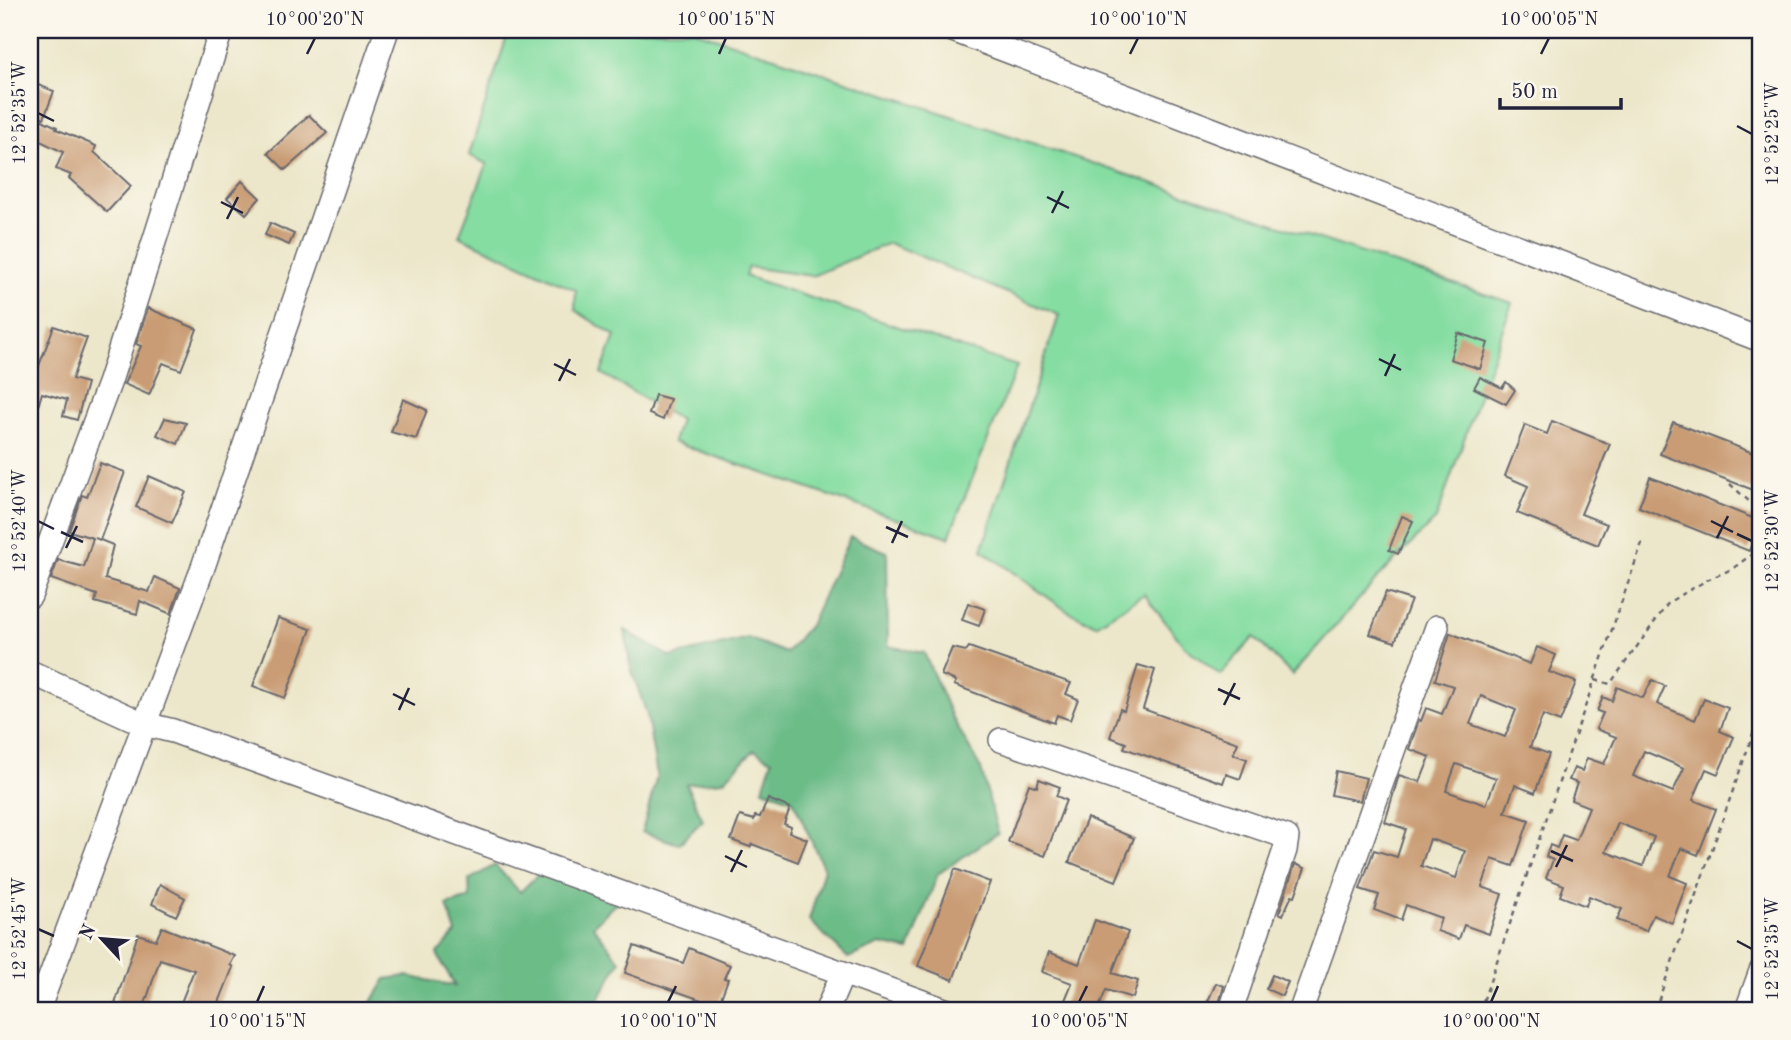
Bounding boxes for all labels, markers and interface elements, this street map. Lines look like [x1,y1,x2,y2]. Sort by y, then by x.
text: 10°00'20"N [266,11,364,29]
text: 10°00'15"N [677,11,775,29]
text: 10°00'10"N [1089,11,1187,29]
text: 10°00'05"N [1500,11,1598,29]
text: 12°52'35"W [11,61,29,165]
scale bar [1500,66,1621,110]
text: 50 m [1511,82,1558,103]
text: 12°52'25"W [1764,82,1782,186]
text: 12°52'40"W [11,469,29,573]
text: 12°52'30"W [1764,489,1782,593]
text: 12°52'45"W [11,877,29,981]
text: 12°52'35"W [1764,897,1782,1001]
north arrow [66,904,136,974]
text: N [77,922,101,943]
text: 10°00'15"N [208,1013,306,1031]
text: 10°00'10"N [619,1013,717,1031]
text: 10°00'05"N [1030,1013,1128,1031]
text: 10°00'00"N [1442,1013,1540,1031]

